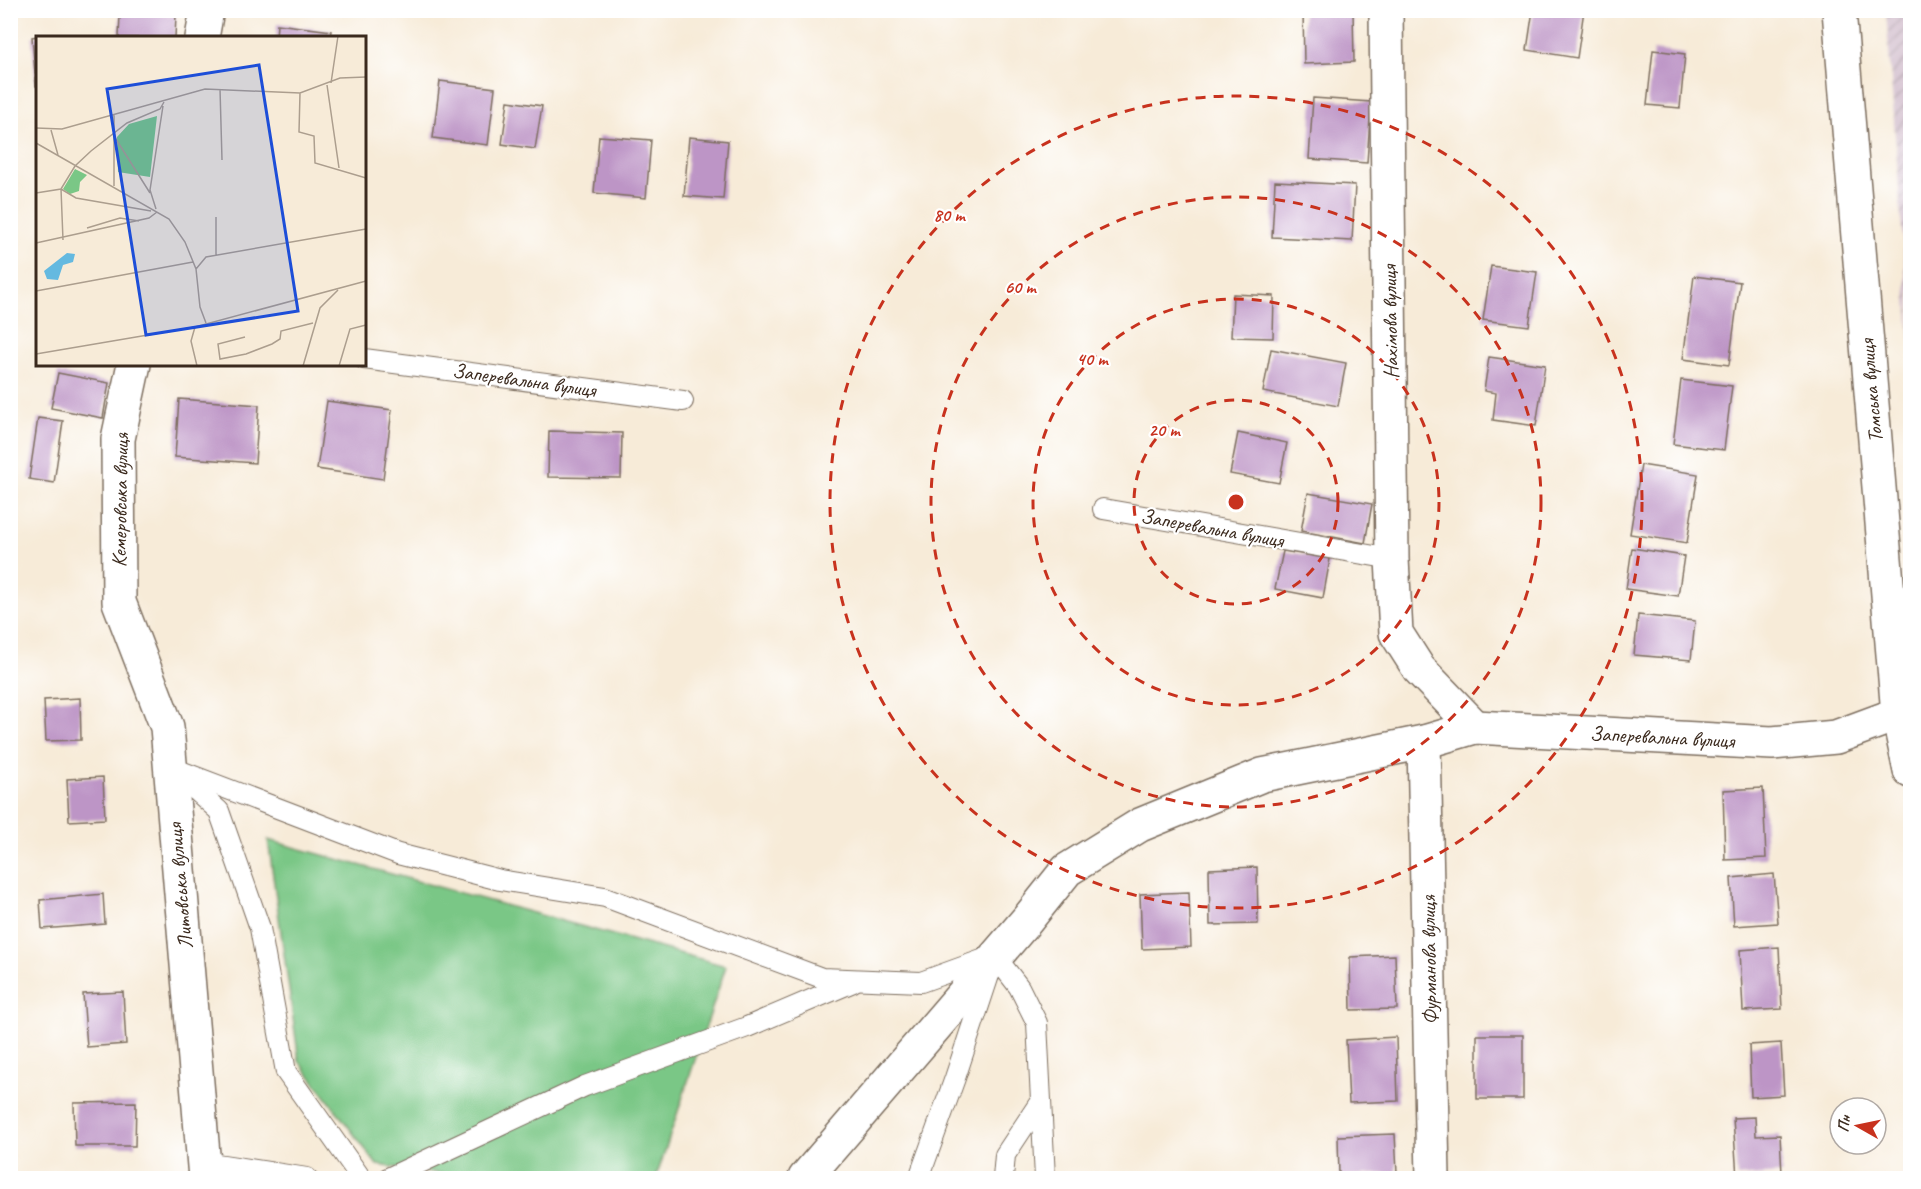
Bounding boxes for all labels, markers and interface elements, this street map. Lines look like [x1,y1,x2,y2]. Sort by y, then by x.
inset map [36,36,366,366]
text: 80 m [934,204,966,226]
street label: Нахімова вулиця [1376,264,1404,379]
text: 60 m [1004,276,1037,298]
street label: Томська вулиця [1853,337,1888,444]
text: 40 m [1077,348,1109,370]
street label: Заперевальна вулиця [451,357,599,403]
text: 20 m [1149,419,1181,441]
street label: Кемеровська вулиця [106,431,134,567]
centre of rings [1226,492,1246,512]
street label: Заперевальна вулиця [1139,503,1287,554]
street label: Заперевальна вулиця [1589,720,1736,754]
street label: Литовська вулиця [161,820,198,950]
street label: Фурманова вулиця [1415,894,1443,1025]
north arrow [1828,1096,1888,1156]
text: Пн [1833,1113,1856,1134]

